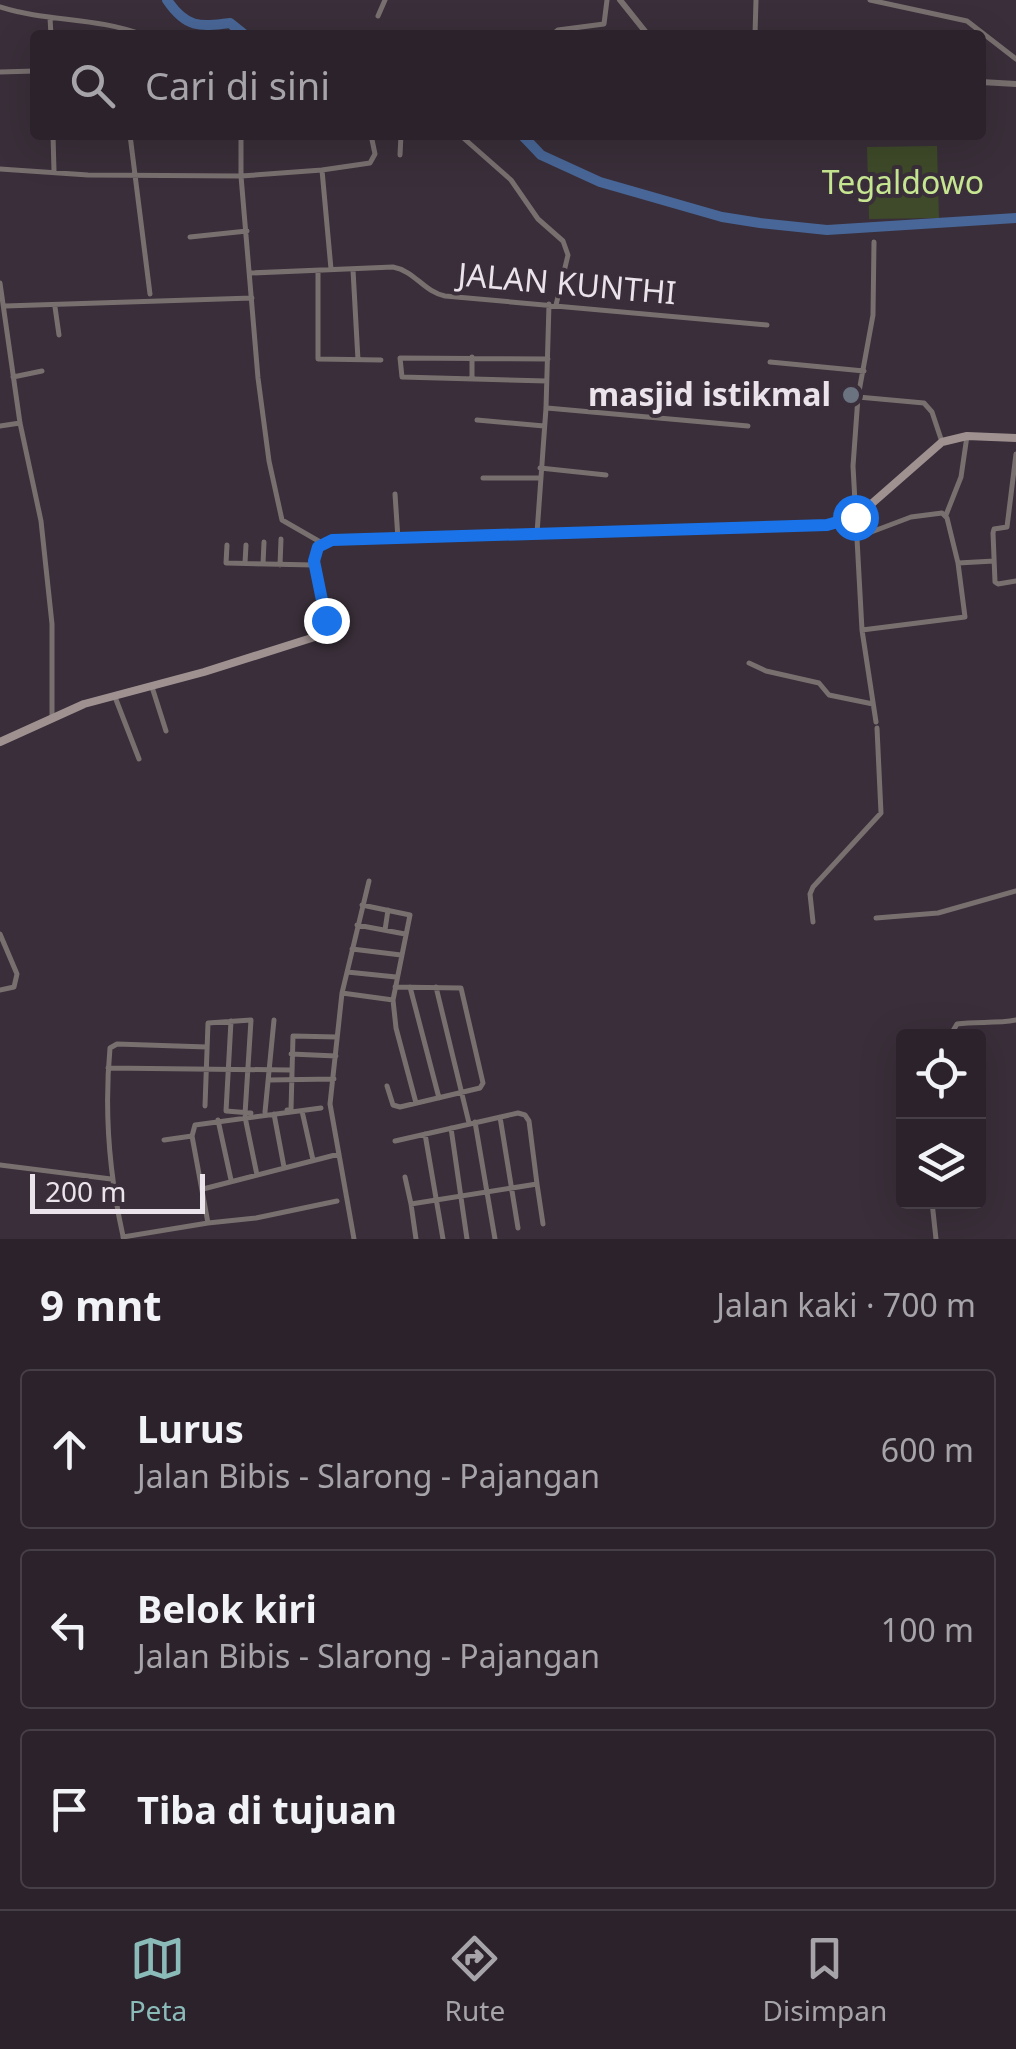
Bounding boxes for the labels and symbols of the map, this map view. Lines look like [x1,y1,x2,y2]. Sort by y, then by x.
park label: Tegaldowo [822,160,984,203]
street label: JALAN KUNTHI [453,251,678,313]
place label: masjid istikmal [588,372,831,415]
marker: masjid istikmal [840,384,862,406]
route start [833,495,879,541]
route end [304,598,350,644]
scale bar [30,1169,205,1214]

